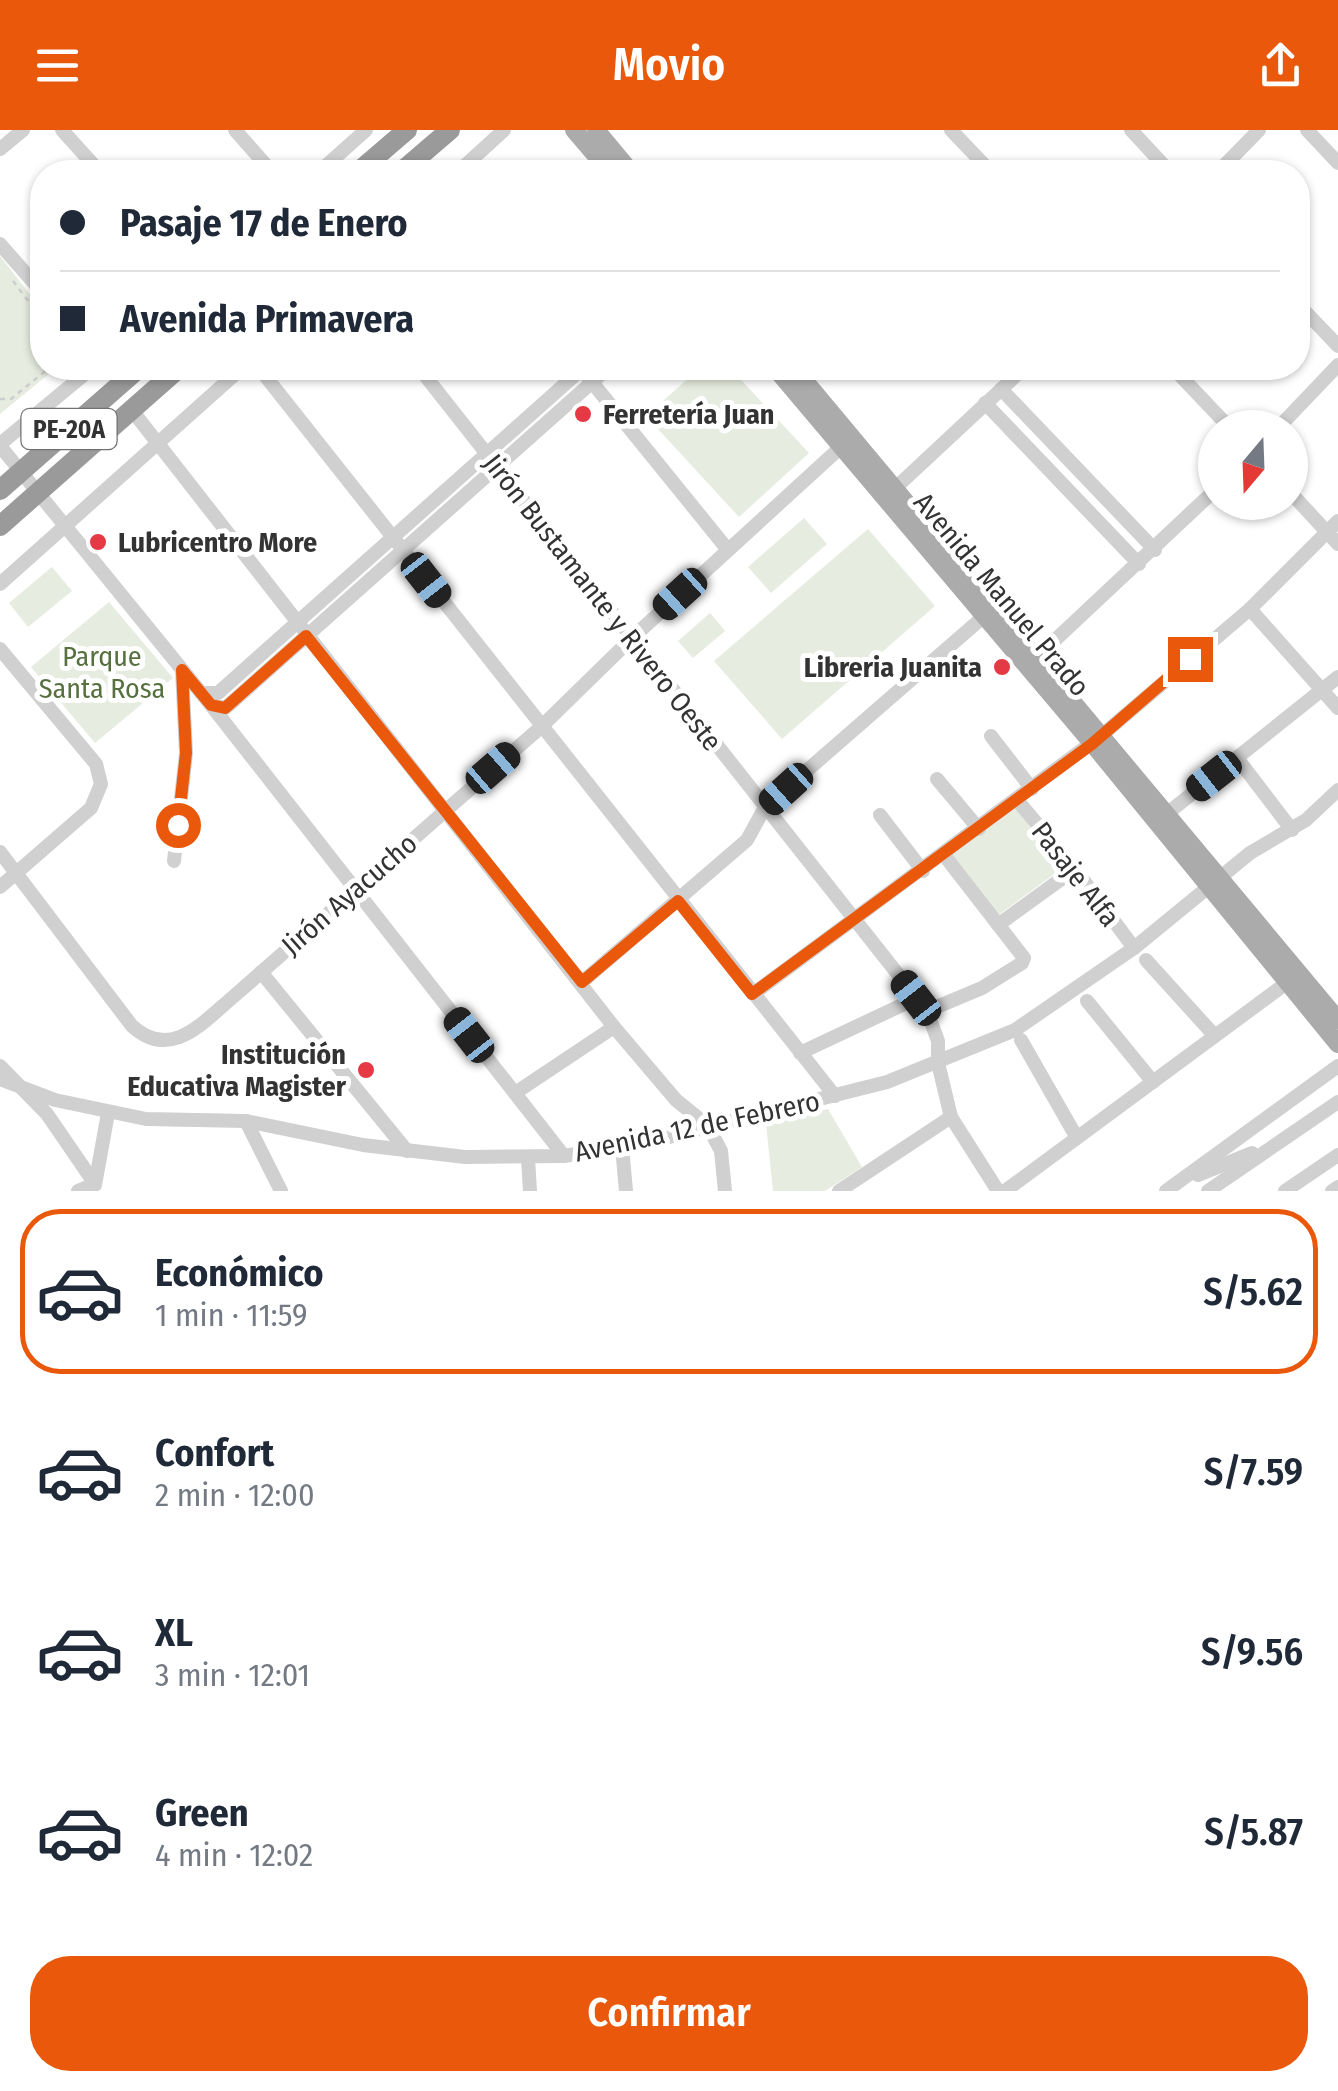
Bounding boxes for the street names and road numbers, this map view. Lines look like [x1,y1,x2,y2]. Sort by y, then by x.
road number: PE-20A [22,409,116,449]
street label: Jirón Bustamante y Rivero Oeste [477,447,729,757]
street label: Avenida Manuel Prado [907,486,1096,703]
street label: Pasaje Alfa [1025,816,1127,933]
street label: Jirón Ayacucho [275,827,424,962]
street label: Avenida 12 de Febrero [571,1084,823,1169]

